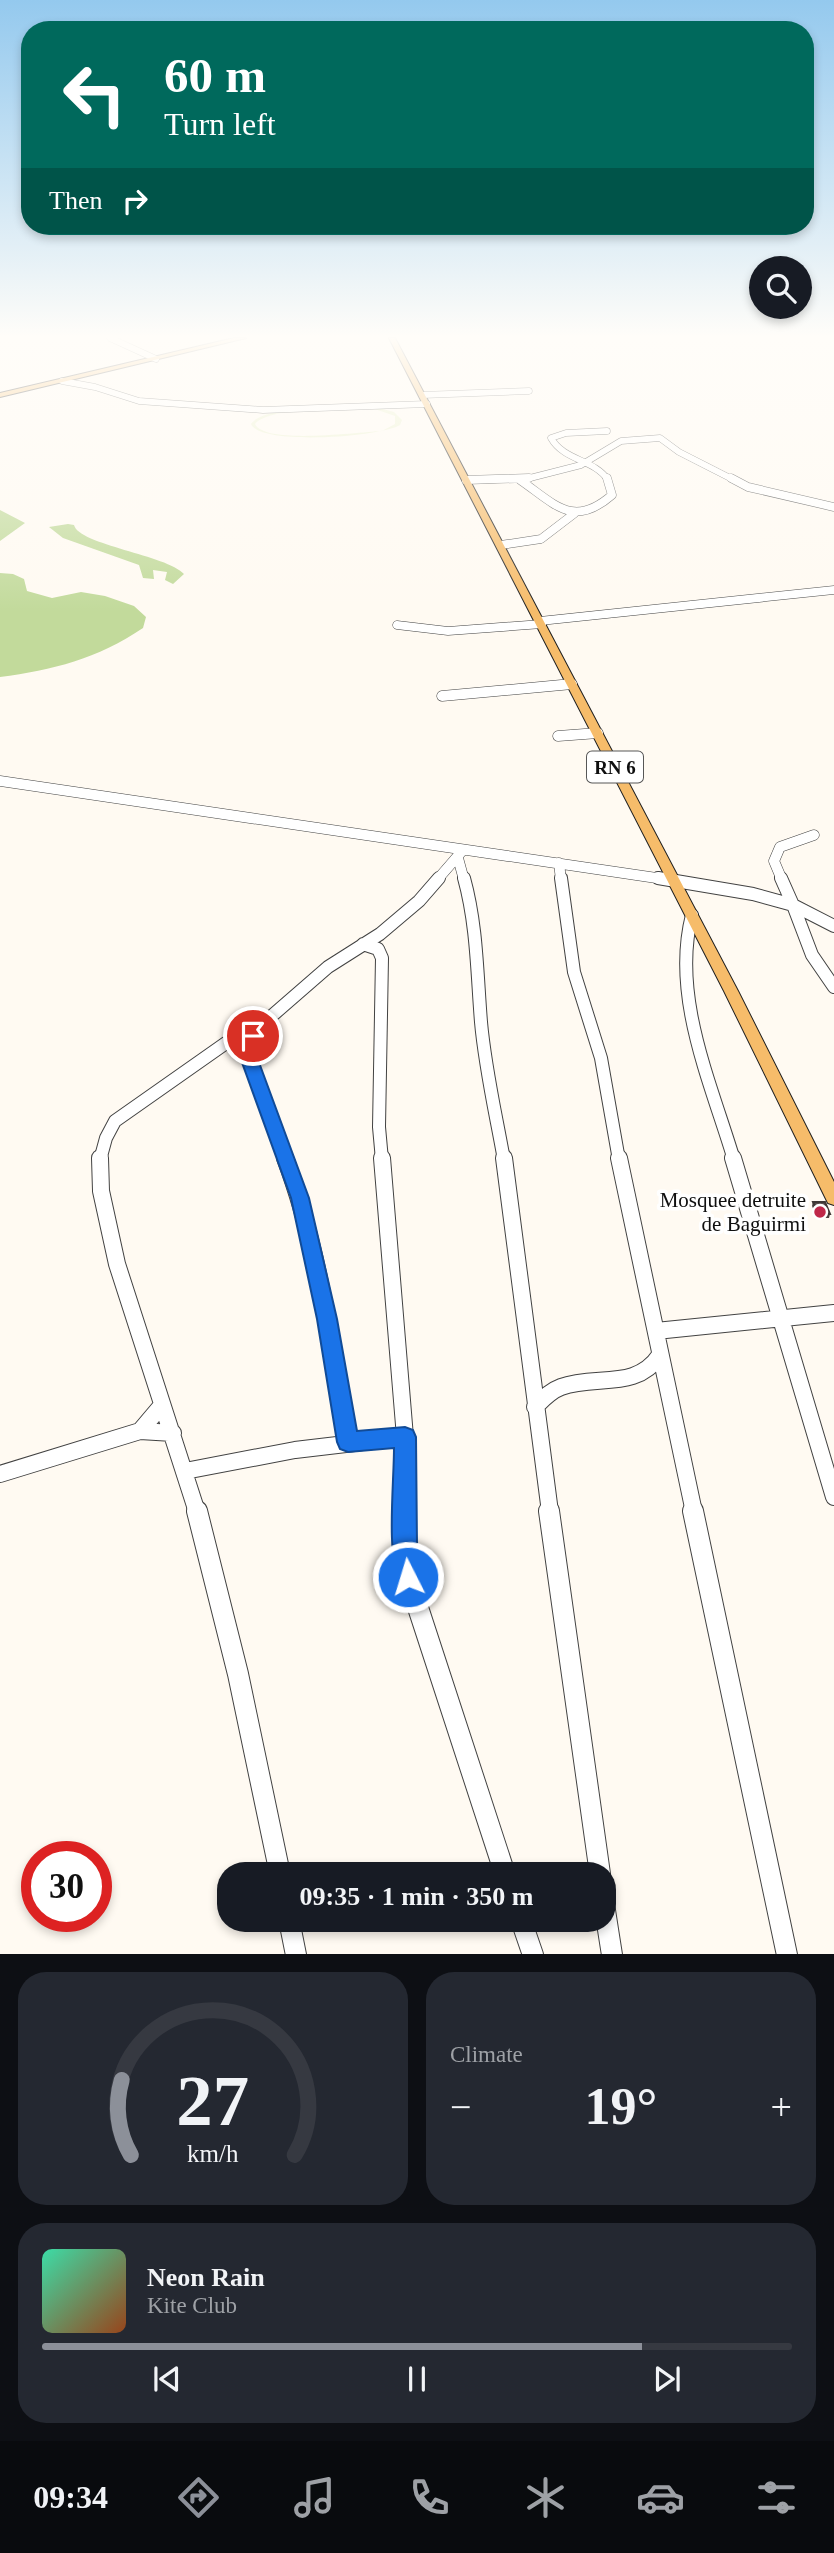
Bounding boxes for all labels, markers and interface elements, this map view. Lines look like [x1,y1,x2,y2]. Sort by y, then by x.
text: 60 m [164,48,266,103]
icon: left [49,49,140,140]
text: Turn left [164,106,276,142]
icon: right [116,182,154,220]
text: Then [49,186,102,215]
map controls [749,256,812,319]
button: search [749,256,812,319]
road number: RN 6 [587,752,643,782]
pin [223,1006,283,1066]
icon: arrive [234,1017,272,1055]
place label: Mosquee detruite de Baguirmi [660,1188,806,1236]
marker: Mosquee detruite de Baguirmi [812,1204,828,1220]
position arrow [371,1540,445,1614]
speed limit sign: 30 [21,1841,112,1932]
text: 09:35 · 1 min · 350 m [300,1882,534,1911]
text: Climate [450,2042,523,2067]
text: 27 [177,2060,249,2141]
text: 19° [585,2078,657,2135]
text: − [450,2086,471,2128]
text: + [771,2086,792,2128]
text: km/h [187,2139,239,2166]
text: Neon Rain [147,2263,265,2292]
text: Kite Club [147,2293,237,2318]
icon: previous [148,2360,186,2398]
icon: pause [398,2360,436,2398]
icon: next [648,2360,686,2398]
icon: directions [174,2473,223,2522]
icon: music [290,2473,339,2522]
icon: phone [405,2473,454,2522]
icon: climate [521,2473,570,2522]
icon: car [636,2473,685,2522]
icon: filters [752,2473,801,2522]
text: 09:34 [33,2479,108,2515]

